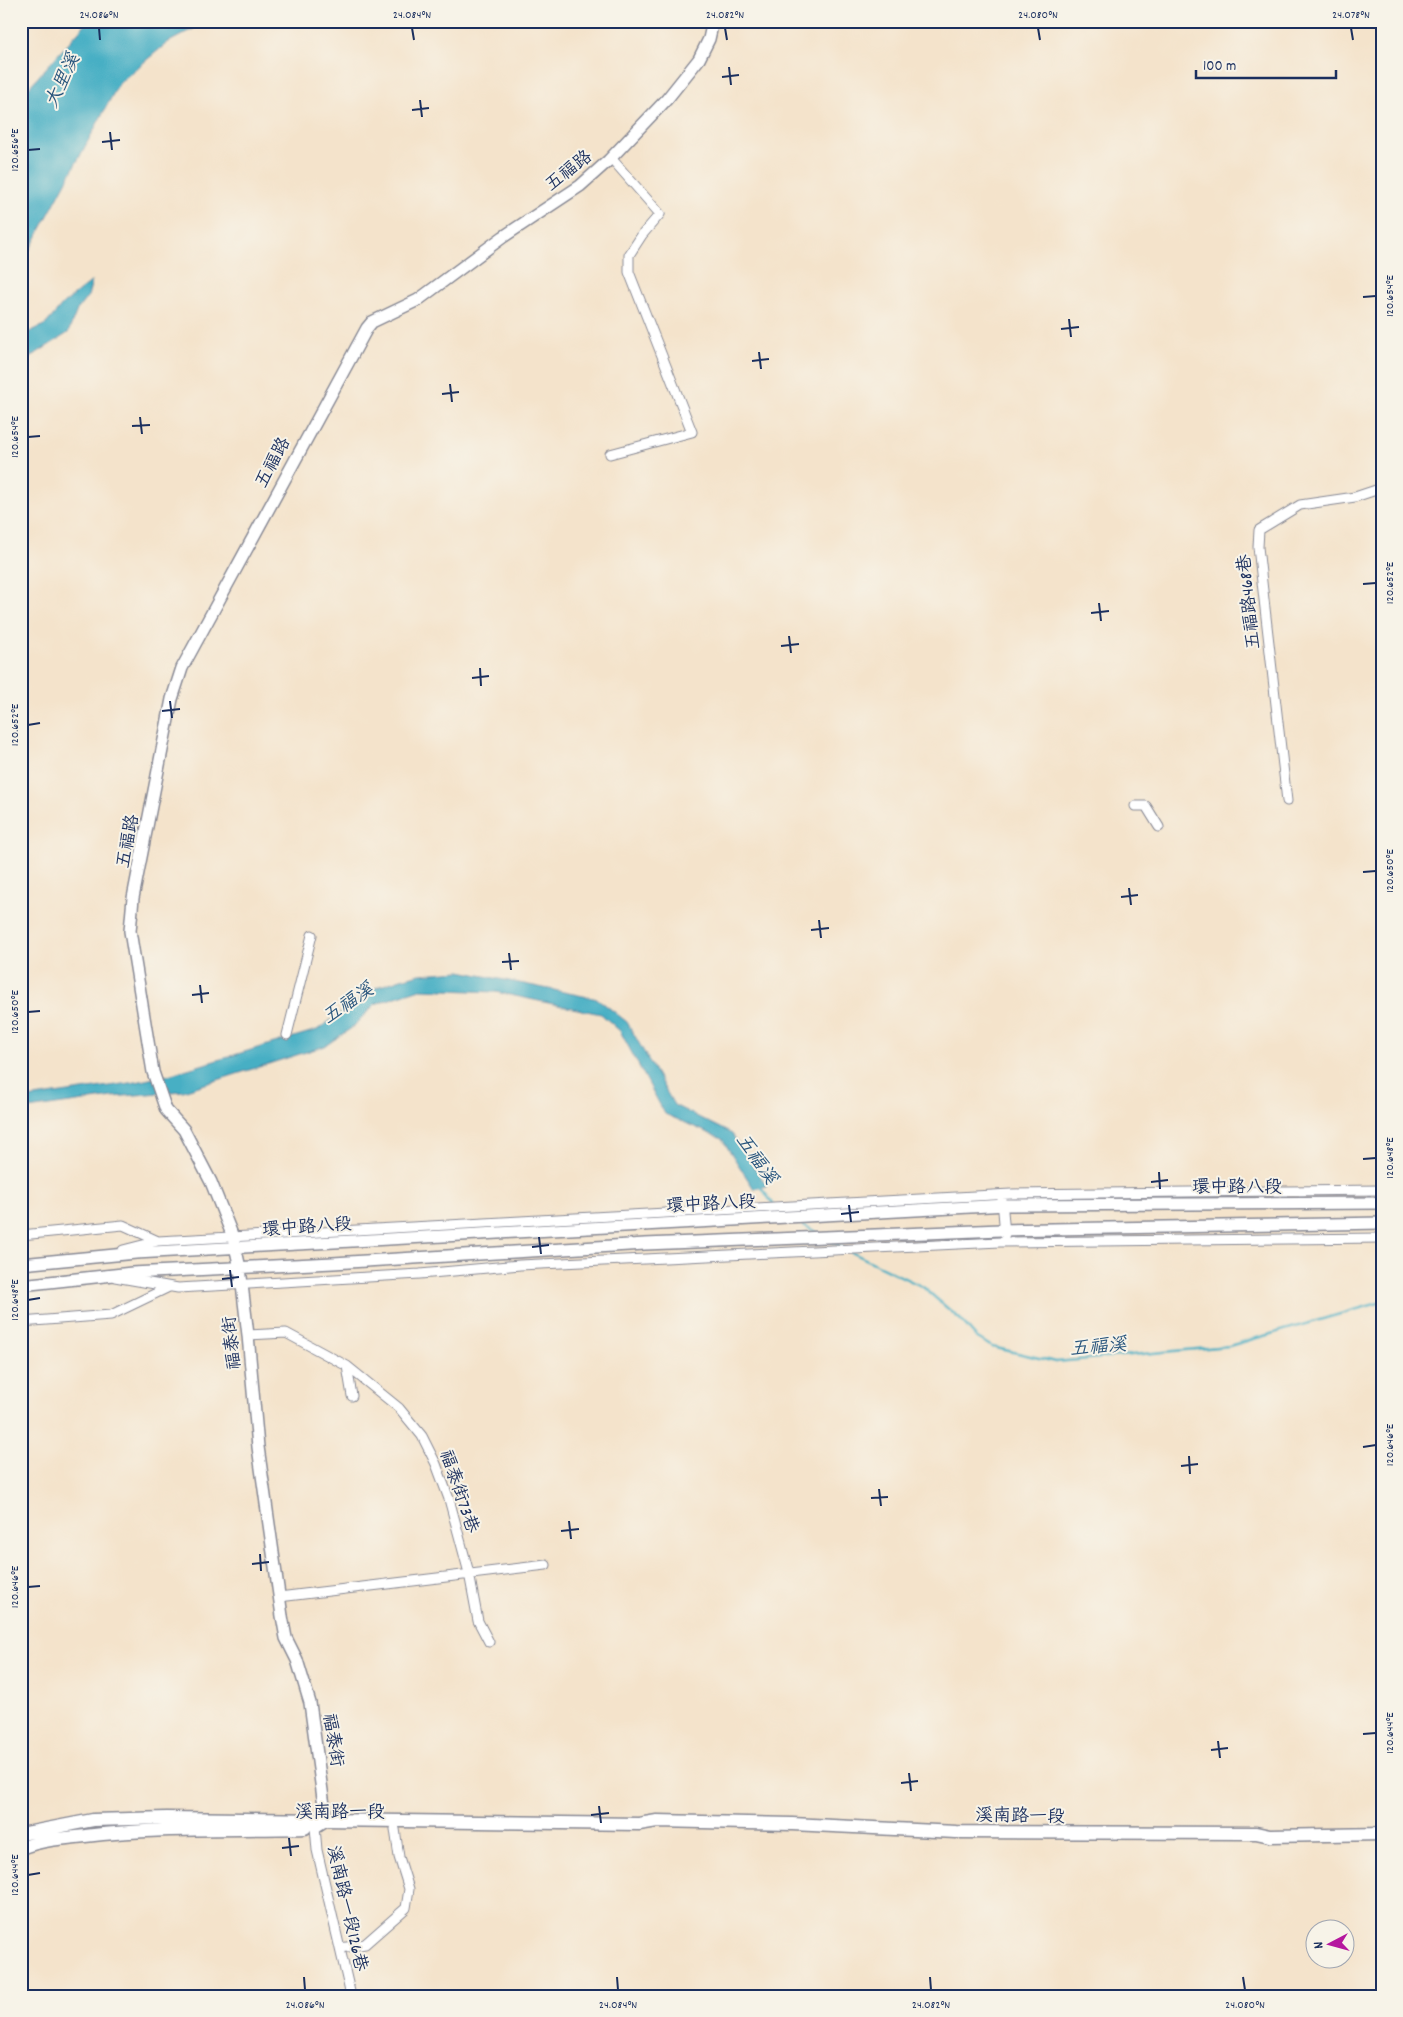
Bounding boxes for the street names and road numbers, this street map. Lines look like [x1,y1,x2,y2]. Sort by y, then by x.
street label: 五福路 [541,145,599,198]
street label: 五福路 [250,433,298,493]
street label: 五福路468巷 [1233,553,1268,651]
street label: 五福路 [112,813,147,870]
street label: 環中路八段 [1192,1176,1282,1201]
street label: 環中路八段 [666,1191,757,1220]
street label: 環中路八段 [261,1213,353,1244]
street label: 福泰街 [218,1315,249,1371]
street label: 福泰街73巷 [432,1447,484,1537]
street label: 福泰街 [315,1712,348,1769]
street label: 溪南路一段 [295,1801,385,1826]
street label: 溪南路一段 [975,1804,1065,1831]
street label: 溪南路一段126巷 [319,1843,372,1974]

